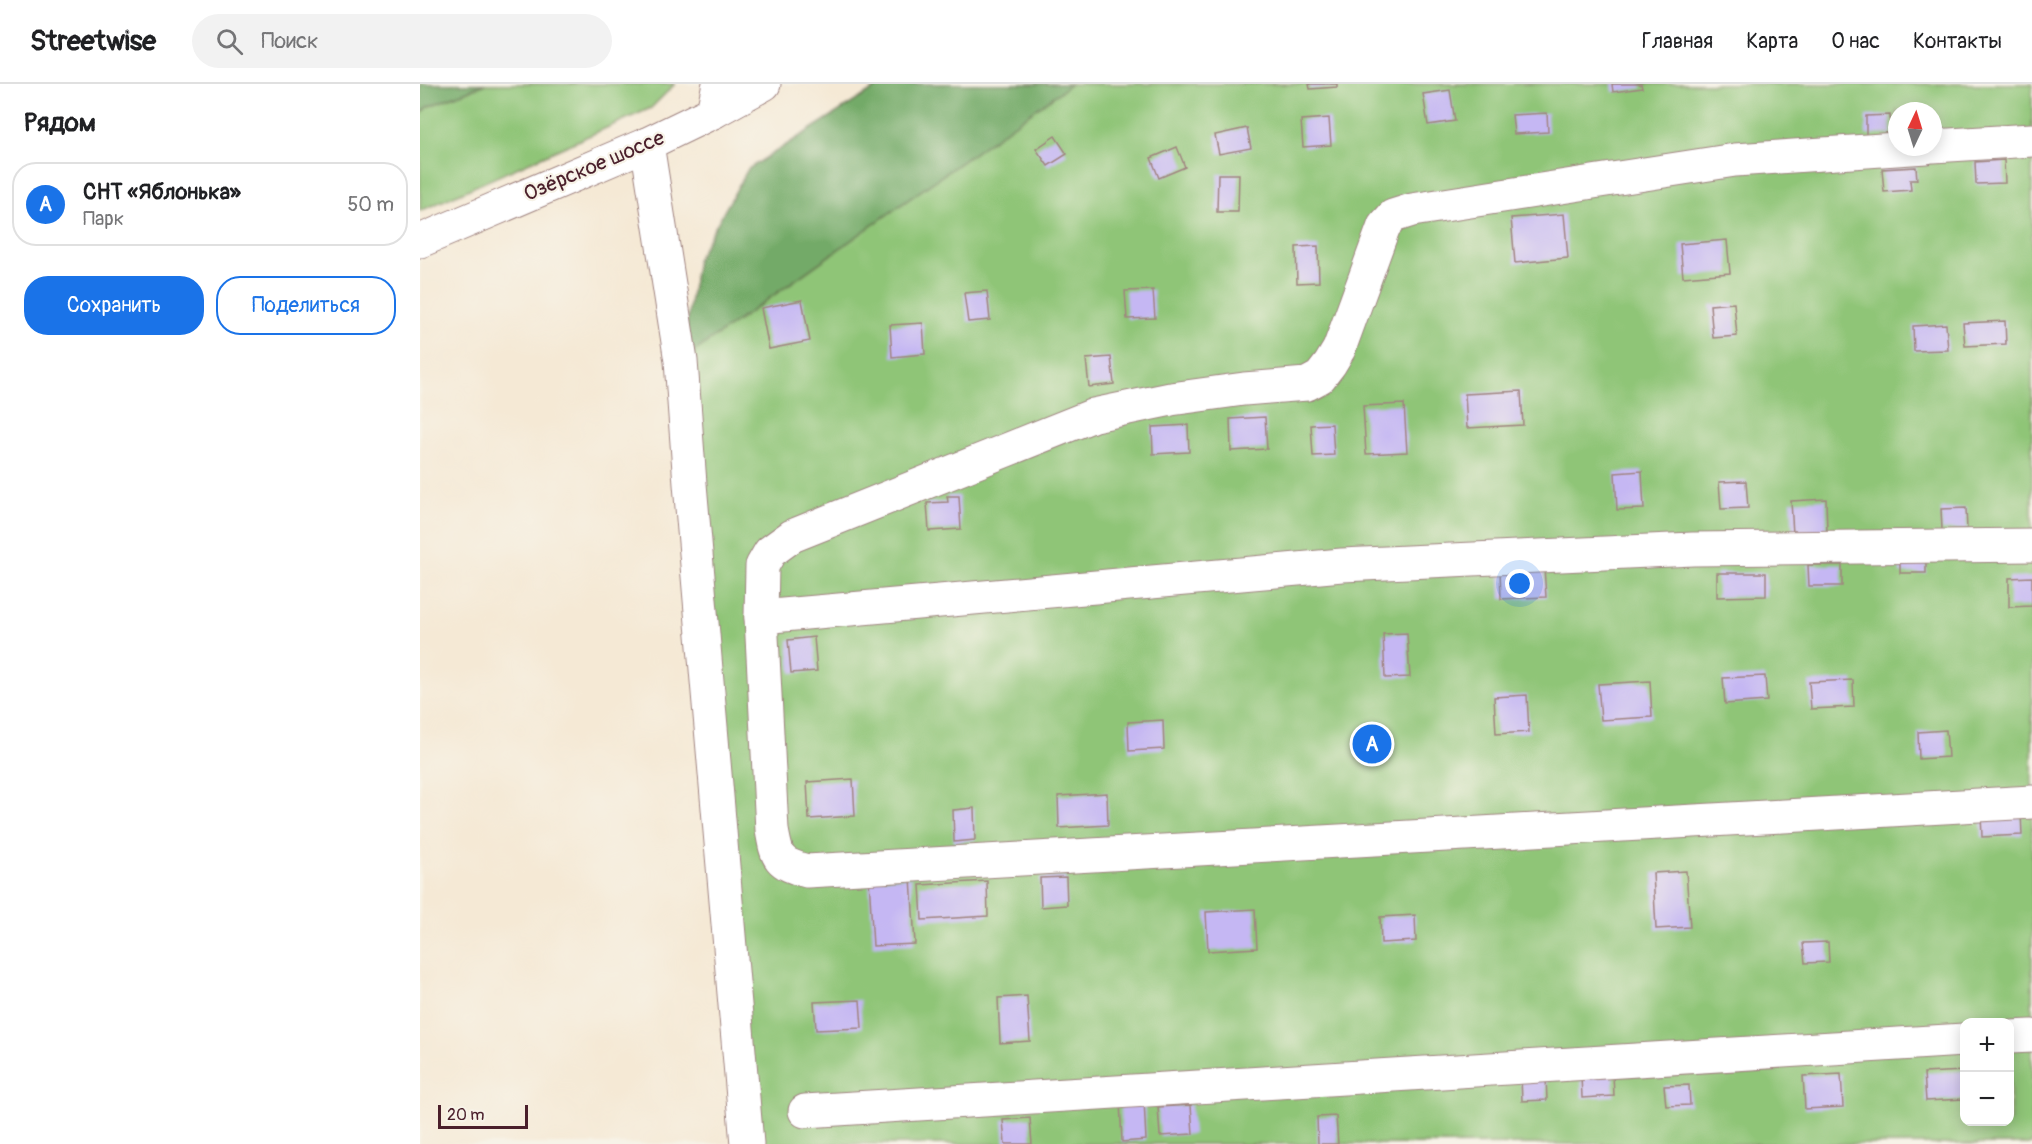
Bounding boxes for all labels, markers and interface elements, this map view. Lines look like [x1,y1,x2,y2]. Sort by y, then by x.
search box [192,14,612,68]
text: Streetwise [30,24,156,59]
icon: search [213,25,246,58]
text: Поиск [261,27,318,55]
text: Главная [1642,28,1713,55]
text: Карта [1746,28,1798,55]
text: О нас [1831,28,1880,55]
text: Контакты [1913,28,2002,55]
north arrow [1888,102,1942,156]
text: Рядом [24,107,96,139]
street label: Озёрское шоссе [520,124,669,208]
text: СНТ «Яблонька» [83,178,241,206]
text: A [39,192,52,217]
text: 50 m [347,192,394,217]
text: Парк [83,206,124,231]
button: Сохранить [24,276,204,335]
button: Поделиться [216,276,396,335]
your location [1505,569,1534,598]
pin: A [1352,722,1392,766]
map controls [1960,1018,2014,1126]
button: + [1960,1018,2014,1072]
button: − [1960,1072,2014,1126]
scale bar [438,1102,528,1130]
text: 20 m [447,1105,485,1125]

